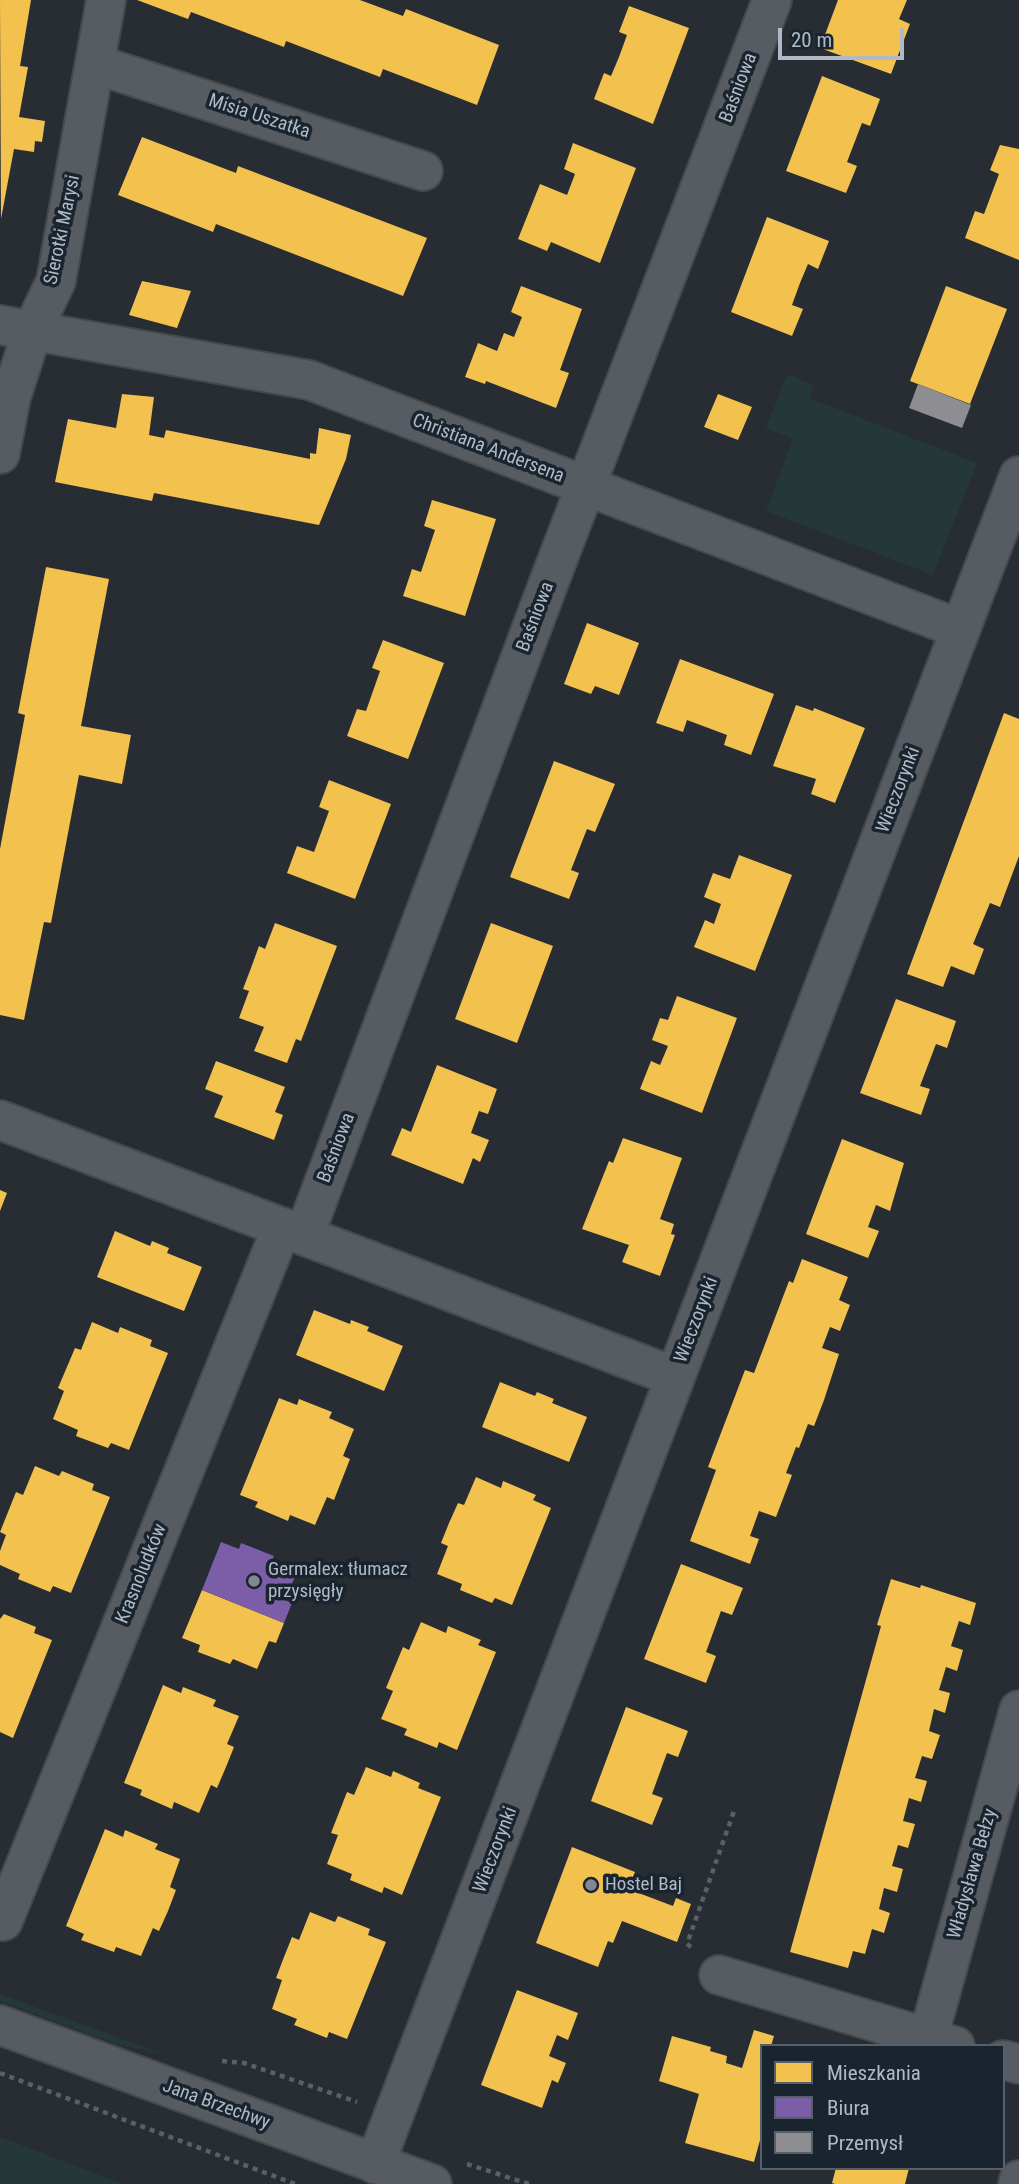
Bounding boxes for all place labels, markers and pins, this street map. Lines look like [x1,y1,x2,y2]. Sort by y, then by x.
place label: Germalex: tłumacz przysięgły [268,1559,408,1603]
marker: Germalex: tłumacz przysięgły [246,1573,262,1589]
place label: Hostel Baj [605,1874,682,1896]
marker: Hostel Baj [583,1877,599,1893]

